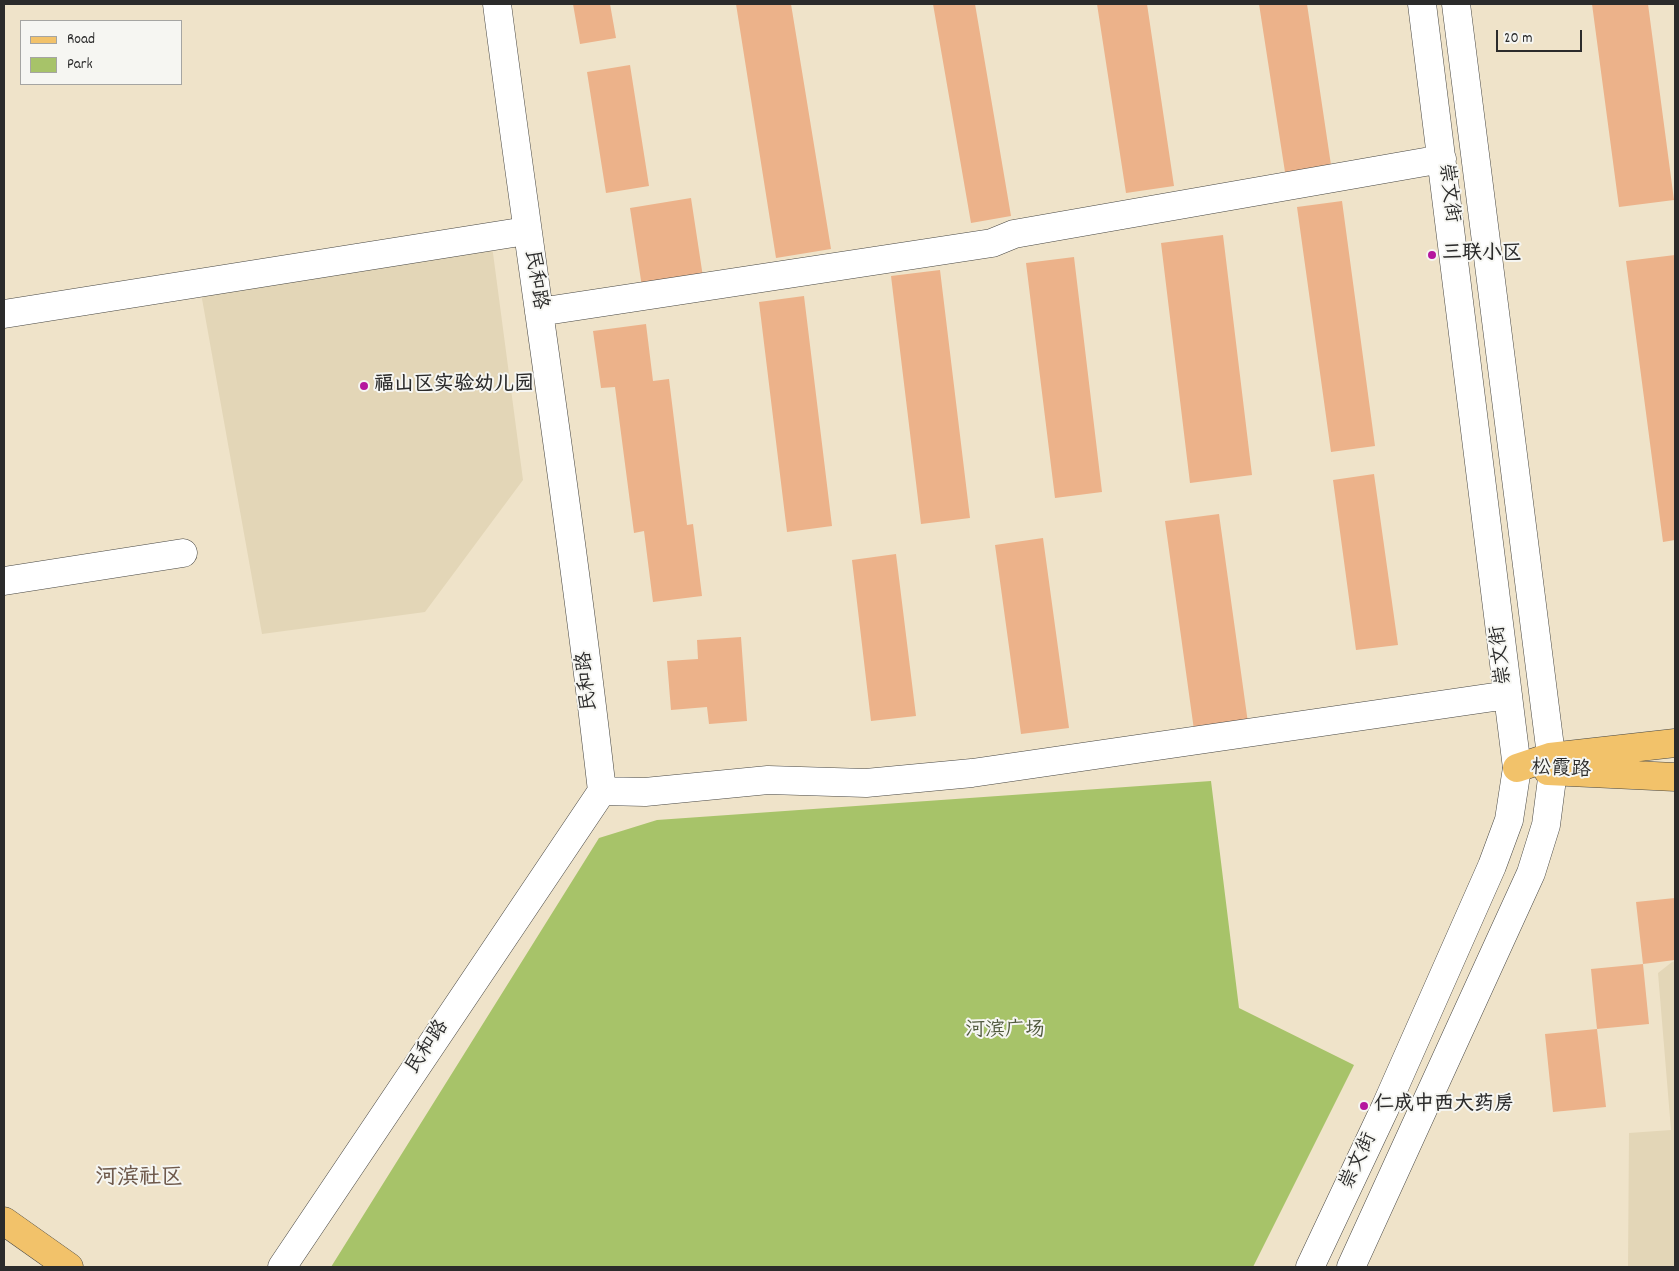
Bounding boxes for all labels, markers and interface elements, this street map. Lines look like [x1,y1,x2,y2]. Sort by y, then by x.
legend [20,20,182,85]
scale bar [1499,20,1585,52]
text: 20 m [1504,28,1532,50]
text: Road [67,29,95,51]
text: Park [67,54,93,76]
street label: 崇文街 [1431,162,1463,224]
place label: 三联小区 [1442,243,1522,267]
street label: 民和路 [517,248,551,312]
marker: 三联小区 [1426,249,1438,261]
place label: 福山区实验幼儿园 [374,374,534,398]
marker: 福山区实验幼儿园 [358,380,370,392]
street label: 崇文街 [1487,624,1519,686]
street label: 民和路 [574,650,604,712]
street label: 松霞路 [1530,757,1592,785]
street label: 民和路 [402,1016,456,1080]
park label: 河滨广场 [965,1020,1045,1044]
place label: 仁成中西大药房 [1374,1094,1514,1118]
marker: 仁成中西大药房 [1358,1100,1370,1112]
street label: 崇文街 [1336,1130,1384,1194]
district label: 河滨社区 [95,1167,183,1193]

